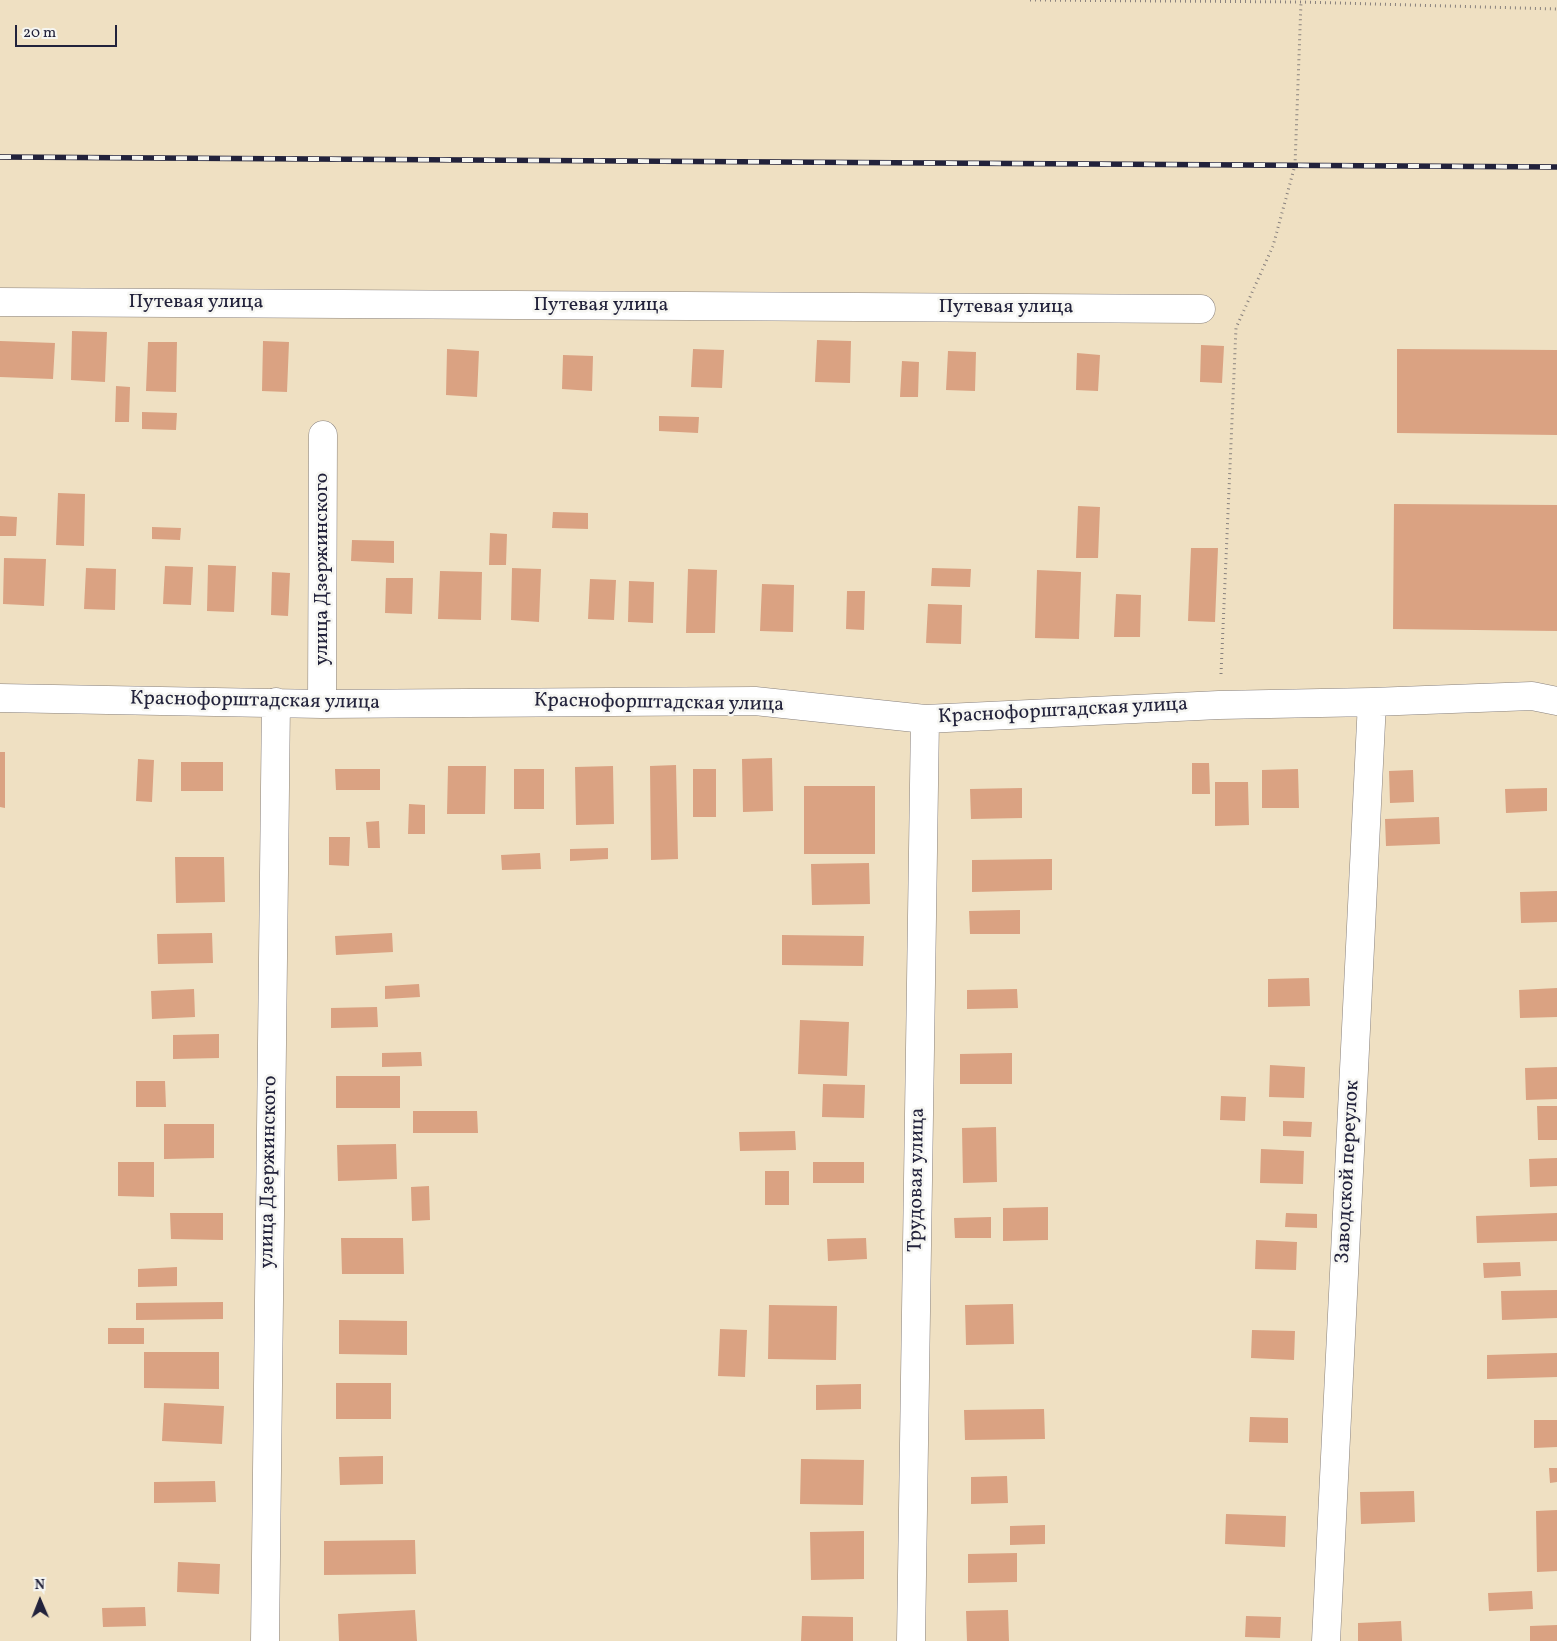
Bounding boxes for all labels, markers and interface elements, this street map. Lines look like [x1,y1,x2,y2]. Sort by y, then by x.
scale bar [18,15,120,47]
text: 20 m [23,23,56,44]
street label: Путевая улица [129,291,263,315]
street label: Путевая улица [534,294,668,318]
street label: Путевая улица [939,296,1073,320]
street label: улица Дзержинского [311,473,335,665]
street label: Краснофорштадская улица [130,688,380,716]
street label: Краснофорштадская улица [534,690,784,718]
street label: Краснофорштадская улица [937,693,1189,731]
street label: улица Дзержинского [256,1075,284,1269]
street label: Заводской переулок [1332,1080,1366,1264]
street label: Трудовая улица [905,1108,931,1252]
north arrow [15,1576,65,1626]
text: N [34,1576,45,1595]

